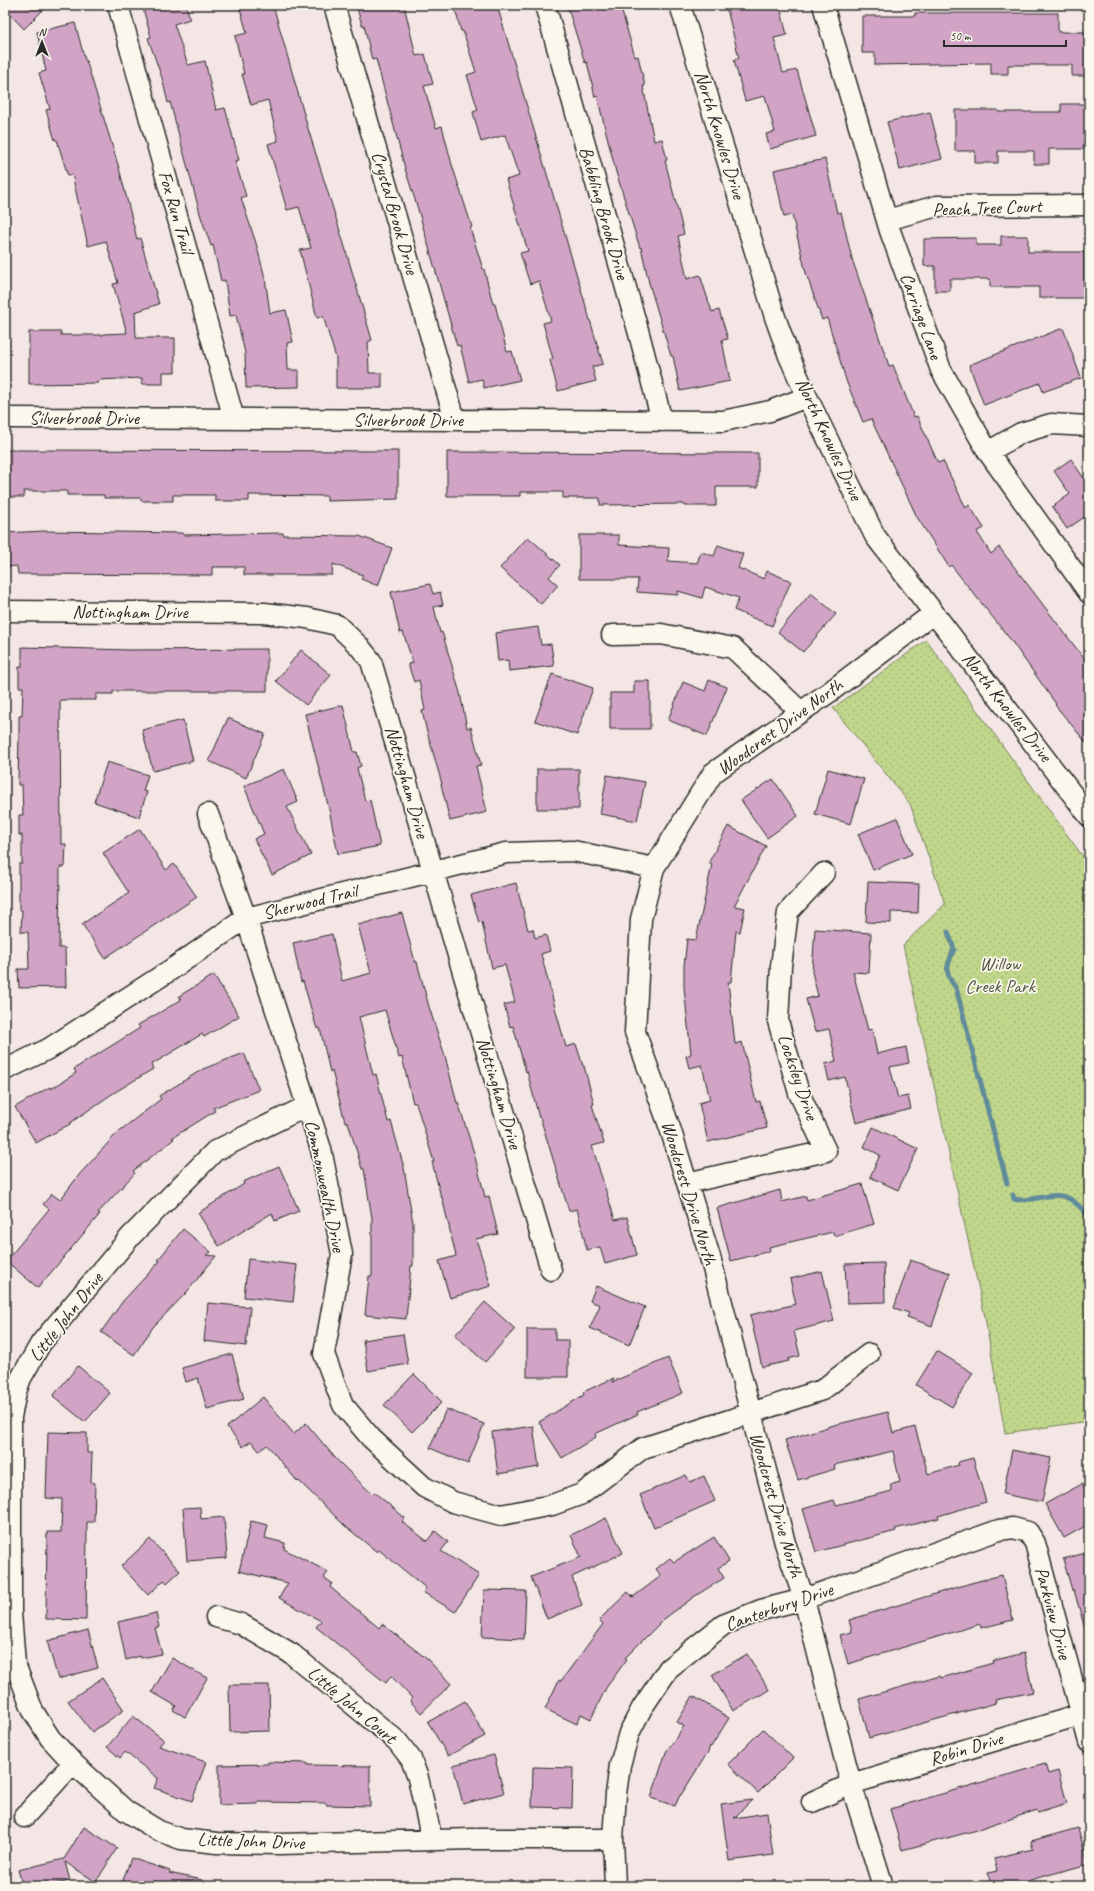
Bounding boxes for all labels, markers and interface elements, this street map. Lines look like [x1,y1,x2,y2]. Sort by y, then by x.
north arrow [22,22,62,62]
scale bar [944,22,1066,48]
text: N [39,25,48,39]
text: 50 m [950,28,972,44]
street label: North Knowles Drive [689,68,751,204]
street label: Babbling Brook Drive [574,144,635,284]
street label: Crystal Brook Drive [366,149,424,279]
street label: Fox Run Trail [153,168,200,260]
street label: Peach Tree Court [932,194,1044,222]
street label: Carriage Lane [894,269,948,364]
street label: North Knowles Drive [790,374,869,506]
street label: Silverbrook Drive [29,406,141,430]
street label: Silverbrook Drive [353,408,465,432]
street label: Nottingham Drive [72,600,189,624]
street label: North Knowles Drive [957,647,1058,768]
street label: Woodcrest Drive North [712,673,849,781]
street label: Nottingham Drive [380,723,435,842]
street label: Sherwood Trail [260,878,363,925]
park label: Willow Creek Park [965,952,1037,998]
street label: Locksley Drive [772,1031,824,1125]
street label: Nottingham Drive [471,1034,528,1153]
street label: Commonwealth Drive [299,1118,351,1256]
street label: Woodcrest Drive North [656,1118,723,1269]
street label: Little John Drive [24,1266,109,1367]
street label: Woodcrest Drive North [744,1430,808,1581]
street label: Parkview Drive [1029,1564,1077,1663]
street label: Canterbury Drive [722,1577,838,1637]
street label: Little John Court [303,1661,403,1750]
street label: Robin Drive [926,1726,1007,1772]
street label: Little John Drive [197,1827,307,1855]

